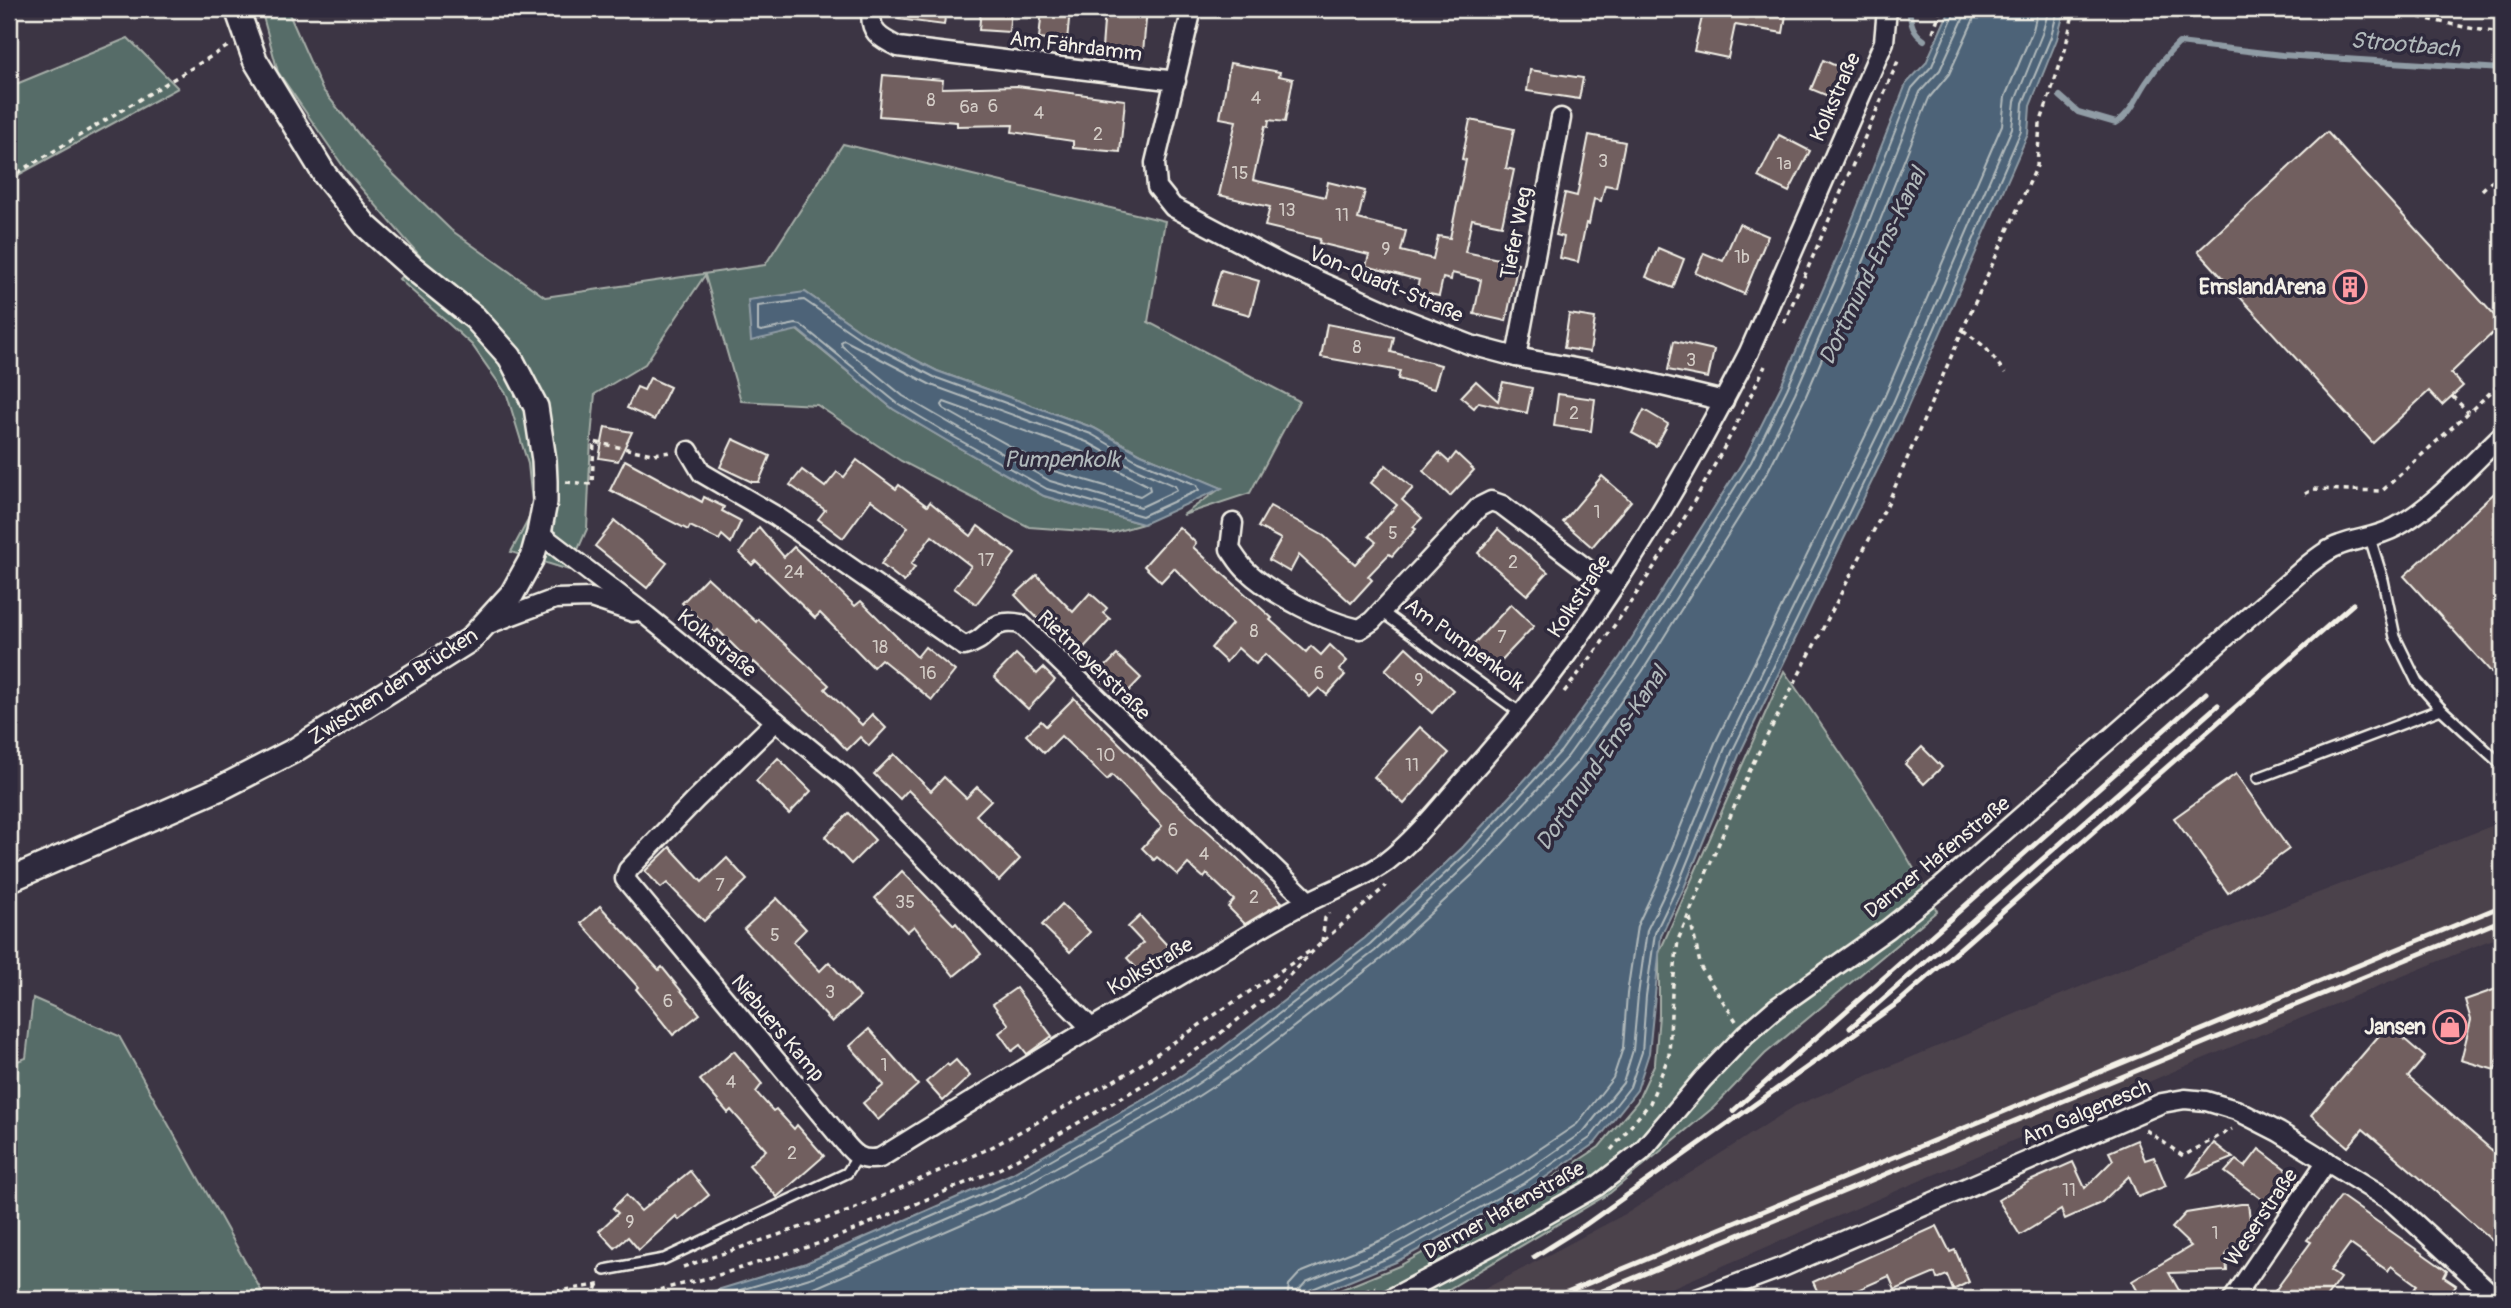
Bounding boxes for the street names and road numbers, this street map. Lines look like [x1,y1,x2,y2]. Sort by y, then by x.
street label: Am Fährdamm [1008,25,1144,68]
street label: Kolkstraße [1804,48,1867,146]
street label: Tiefer Weg [1494,184,1539,282]
street label: Von-Quadt-Straße [1305,240,1468,329]
street label: Kolkstraße [1542,549,1617,643]
street label: Am Pumpenkolk [1399,592,1530,697]
street label: Kolkstraße [671,603,762,684]
street label: Rietmeyerstraße [1031,604,1156,727]
street label: Zwischen den Brücken [304,622,483,751]
street label: Darmer Hafenstraße [1859,790,2016,925]
street label: Kolkstraße [1103,931,1199,1002]
street label: Niebuers Kamp [725,969,830,1088]
street label: Am Galgenesch [2018,1073,2155,1152]
street label: Darmer Hafenstraße [1419,1155,1590,1266]
street label: Weserstraße [2219,1163,2304,1271]

